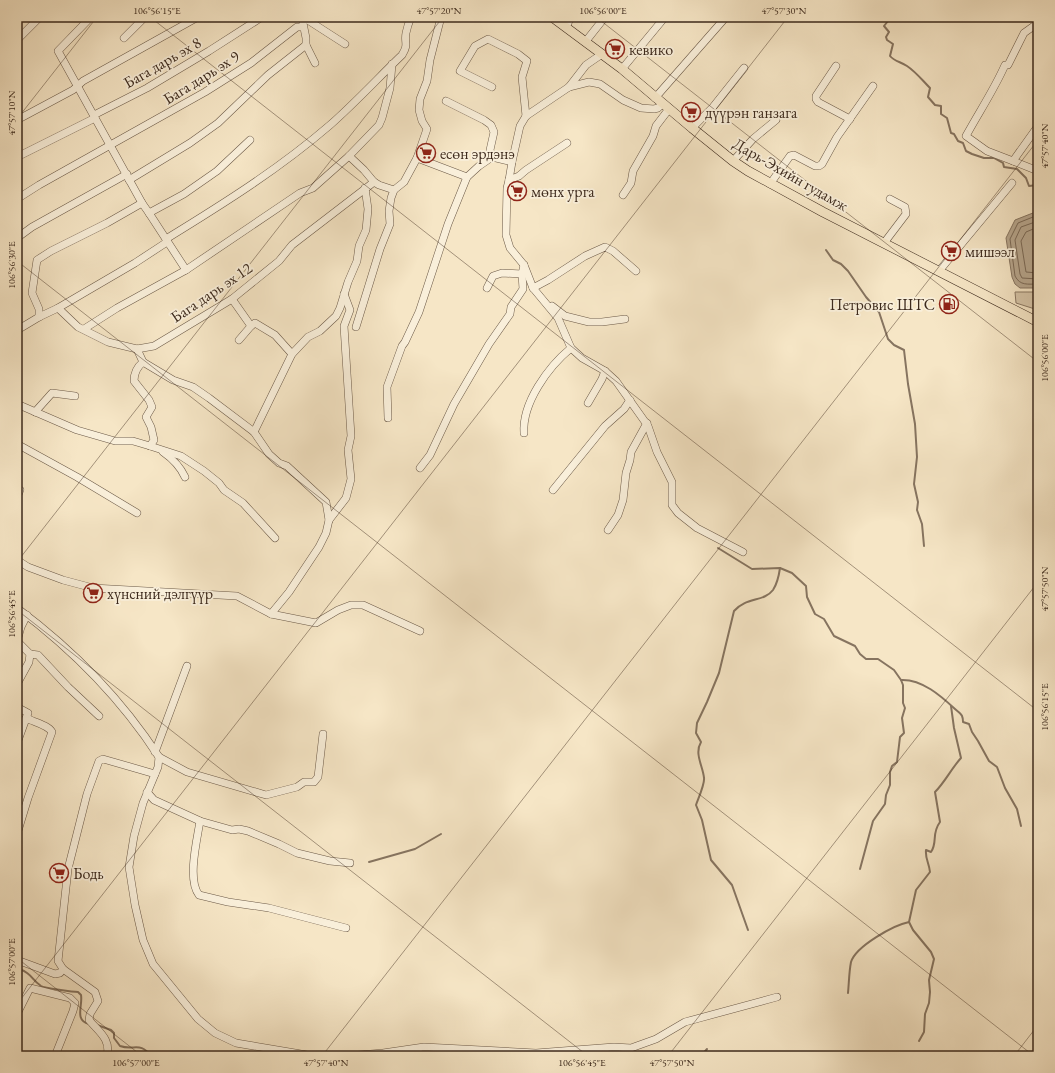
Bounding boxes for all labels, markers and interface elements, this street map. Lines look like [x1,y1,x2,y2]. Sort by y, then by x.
text: 106°56'15"E [133,4,181,17]
text: 47°57'20"N [417,4,462,17]
text: 106°56'00"E [579,4,627,17]
text: 47°57'30"N [762,4,807,17]
street label: Бага дарь эх 8 [120,32,205,93]
supermarket icon: кевико [604,38,626,60]
place label: кевико [629,39,673,60]
street label: Бага дарь эх 9 [159,45,244,109]
text: 47°57'10"N [5,90,18,135]
supermarket icon: дүүрэн ганзага [680,101,702,123]
place label: дүүрэн ганзага [705,102,798,123]
text: 47°57'40"N [1038,123,1051,168]
street label: Дарь-Эхийн гудамж [729,133,852,216]
supermarket icon: есөн эрдэнэ [415,142,437,164]
place label: есөн эрдэнэ [440,143,515,164]
supermarket icon: мөнх урга [506,180,528,202]
place label: мөнх урга [531,181,595,202]
supermarket icon: мишээл [940,240,962,262]
text: 106°56'30"E [5,241,18,289]
place label: мишээл [965,241,1015,262]
street label: Бага дарь эх 12 [166,257,256,327]
fuel station icon: Петровис ШТС [938,293,960,315]
place label: Петровис ШТС [829,294,935,315]
text: 106°56'00"E [1038,334,1051,382]
text: 47°57'50"N [1038,566,1051,611]
supermarket icon: хүнсний дэлгүүр [82,582,104,604]
place label: хүнсний дэлгүүр [107,583,213,604]
text: 106°56'45"E [5,590,18,638]
text: 106°56'15"E [1038,683,1051,731]
supermarket icon: Бодь [48,862,70,884]
place label: Бодь [73,863,104,884]
text: 106°57'00"E [5,938,18,986]
text: 106°57'00"E [112,1056,160,1069]
text: 47°57'40"N [304,1056,349,1069]
text: 106°56'45"E [558,1056,606,1069]
text: 47°57'50"N [650,1056,695,1069]

